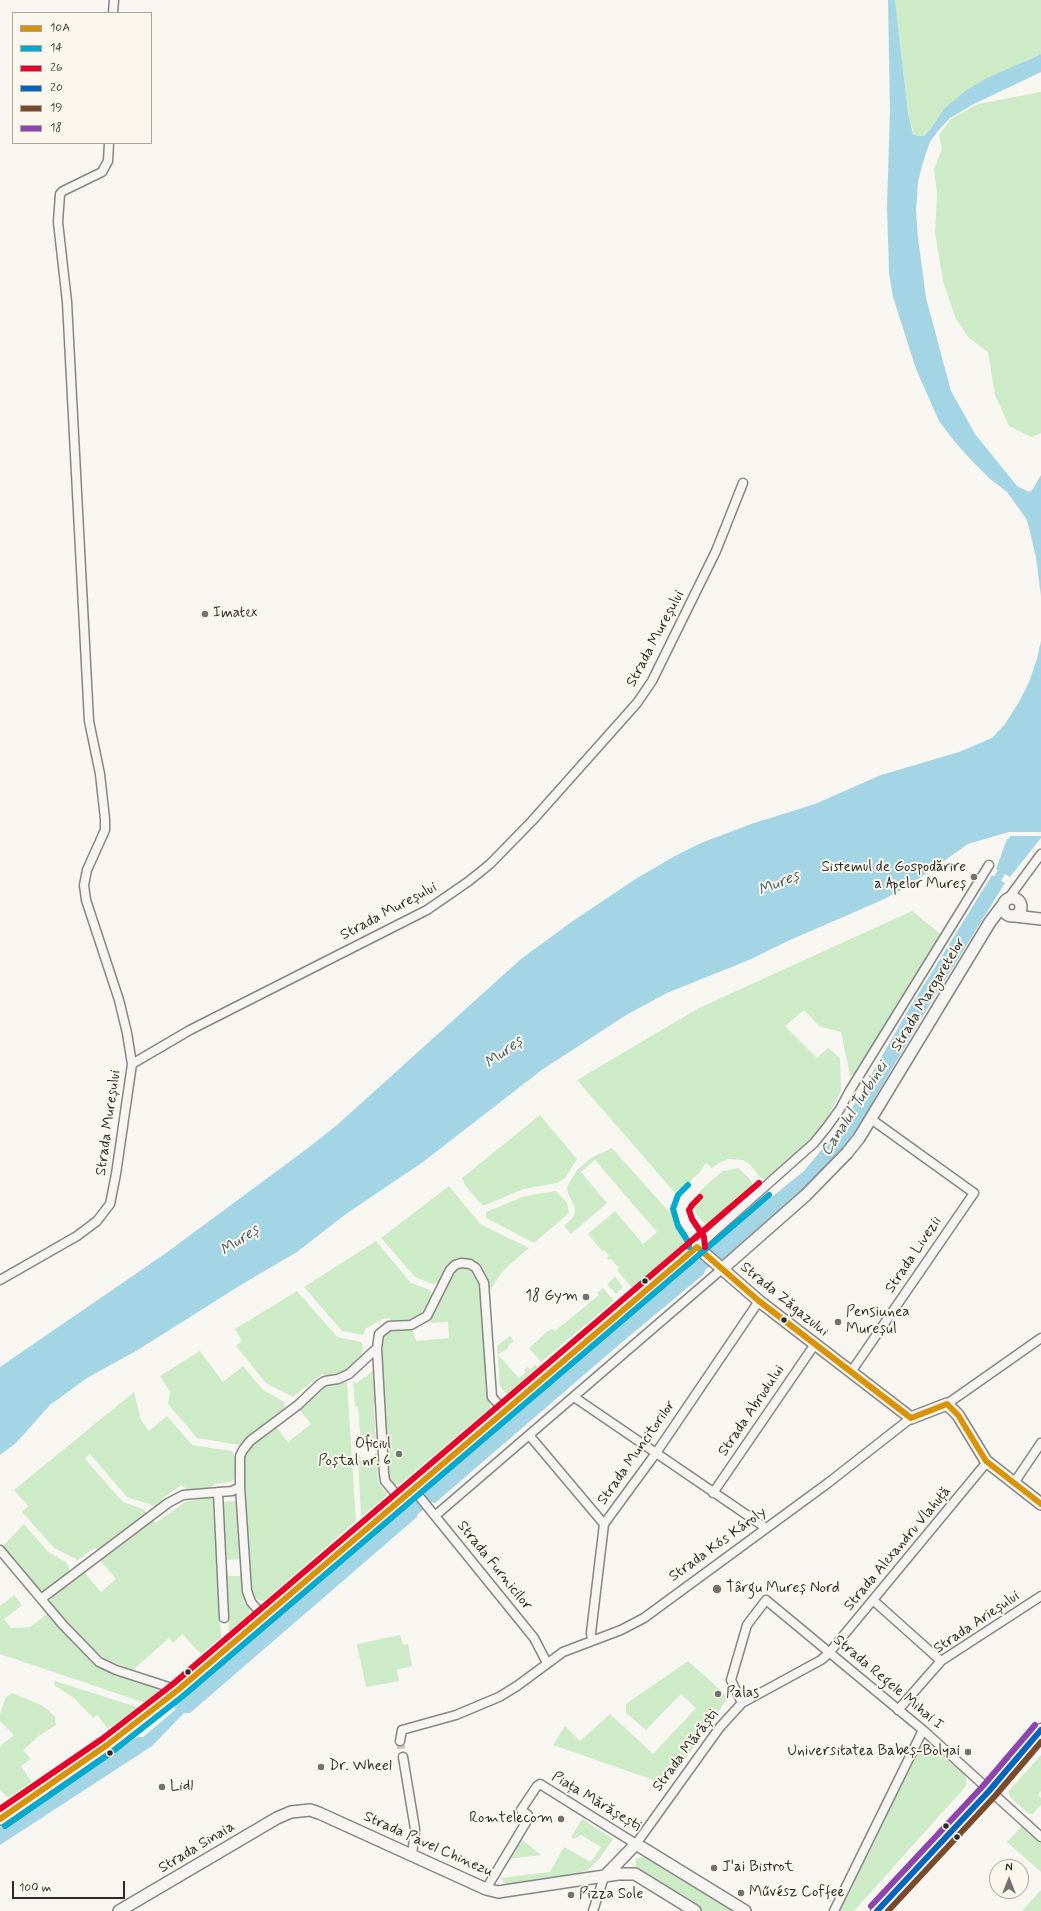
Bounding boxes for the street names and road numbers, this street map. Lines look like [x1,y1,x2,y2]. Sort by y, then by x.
street label: Strada Mureșului [623,588,689,690]
street label: Strada Mureșului [338,879,440,945]
street label: Strada Margaretelor [888,935,970,1055]
street label: Strada Mureșului [93,1069,125,1177]
street label: Strada Livezii [882,1213,946,1297]
street label: Strada Zăgazului [736,1259,832,1341]
street label: Strada Abrudului [715,1362,789,1460]
street label: Strada Muncitorilor [594,1397,680,1509]
street label: Strada Alexandru Vlahuță [841,1483,955,1615]
street label: Strada Kós Károly [666,1504,770,1586]
street label: Strada Furnicilor [452,1518,536,1614]
street label: Strada Arieșului [931,1588,1023,1658]
street label: Strada Regele Mihai I [829,1632,947,1734]
street label: Strada Mărăști [649,1706,723,1796]
street label: Piața Mărășești [548,1768,644,1836]
street label: Strada Pavel Chinezu [360,1808,496,1882]
street label: Strada Sinaia [156,1818,238,1878]

